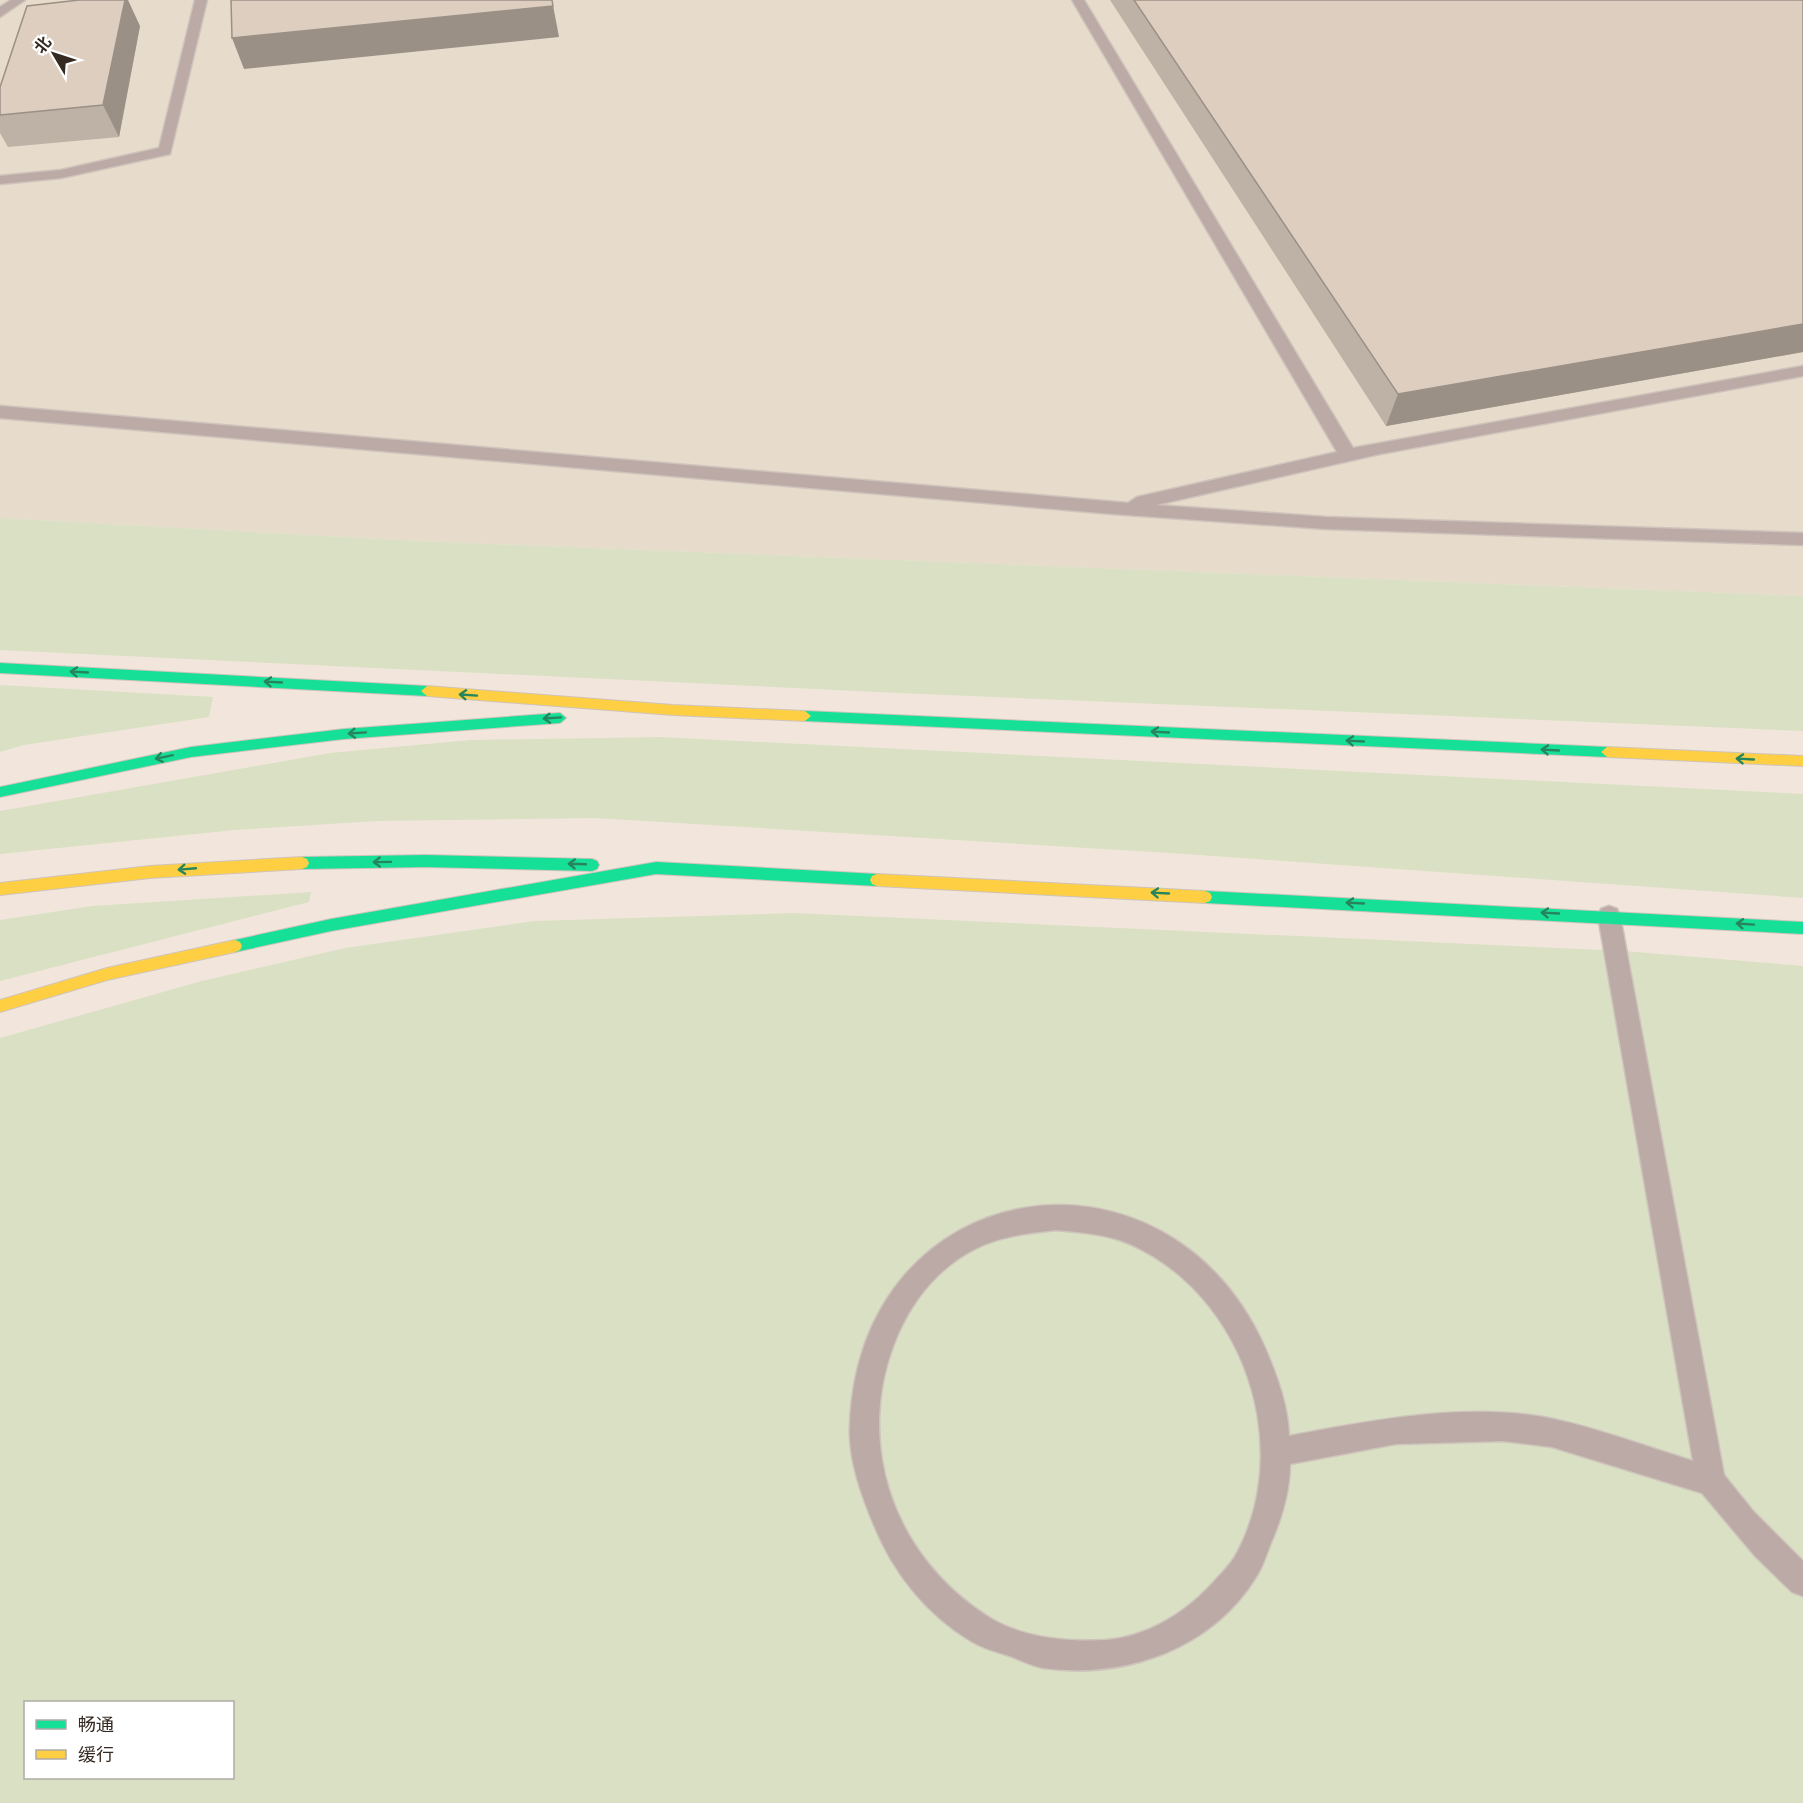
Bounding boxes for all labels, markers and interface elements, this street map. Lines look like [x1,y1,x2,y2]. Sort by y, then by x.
north arrow [24,24,84,84]
text: 北 [30,32,55,57]
one-way arrow [69,666,89,677]
one-way arrow [264,676,284,687]
one-way arrow [458,689,478,700]
one-way arrow [542,713,562,724]
one-way arrow [1151,726,1171,737]
one-way arrow [348,727,368,738]
one-way arrow [1345,735,1365,746]
one-way arrow [1540,744,1560,755]
one-way arrow [155,752,174,764]
one-way arrow [1735,753,1755,764]
one-way arrow [373,856,393,868]
one-way arrow [568,859,588,870]
one-way arrow [178,864,198,875]
one-way arrow [1151,887,1171,898]
one-way arrow [1346,897,1366,908]
one-way arrow [1540,907,1560,918]
one-way arrow [1735,918,1755,929]
legend [24,1701,234,1779]
text: 畅通 [78,1713,114,1736]
text: 缓行 [78,1743,114,1766]

